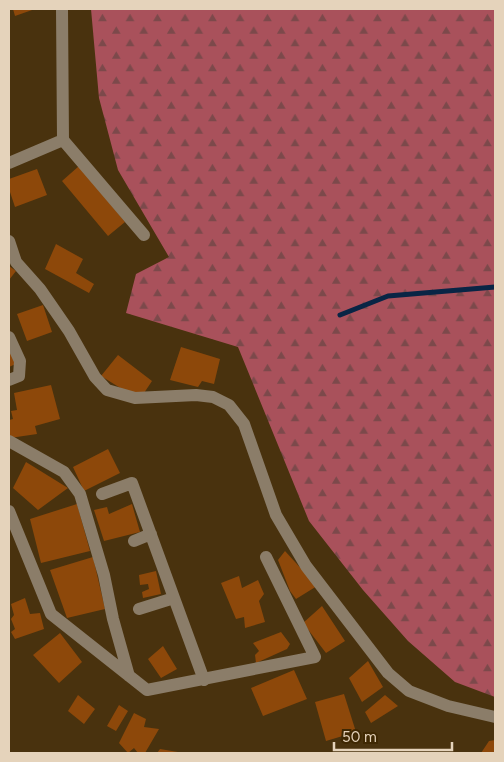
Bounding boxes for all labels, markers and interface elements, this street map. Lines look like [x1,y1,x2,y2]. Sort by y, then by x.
scale bar [334,720,452,752]
text: 50 m [342,728,377,746]

